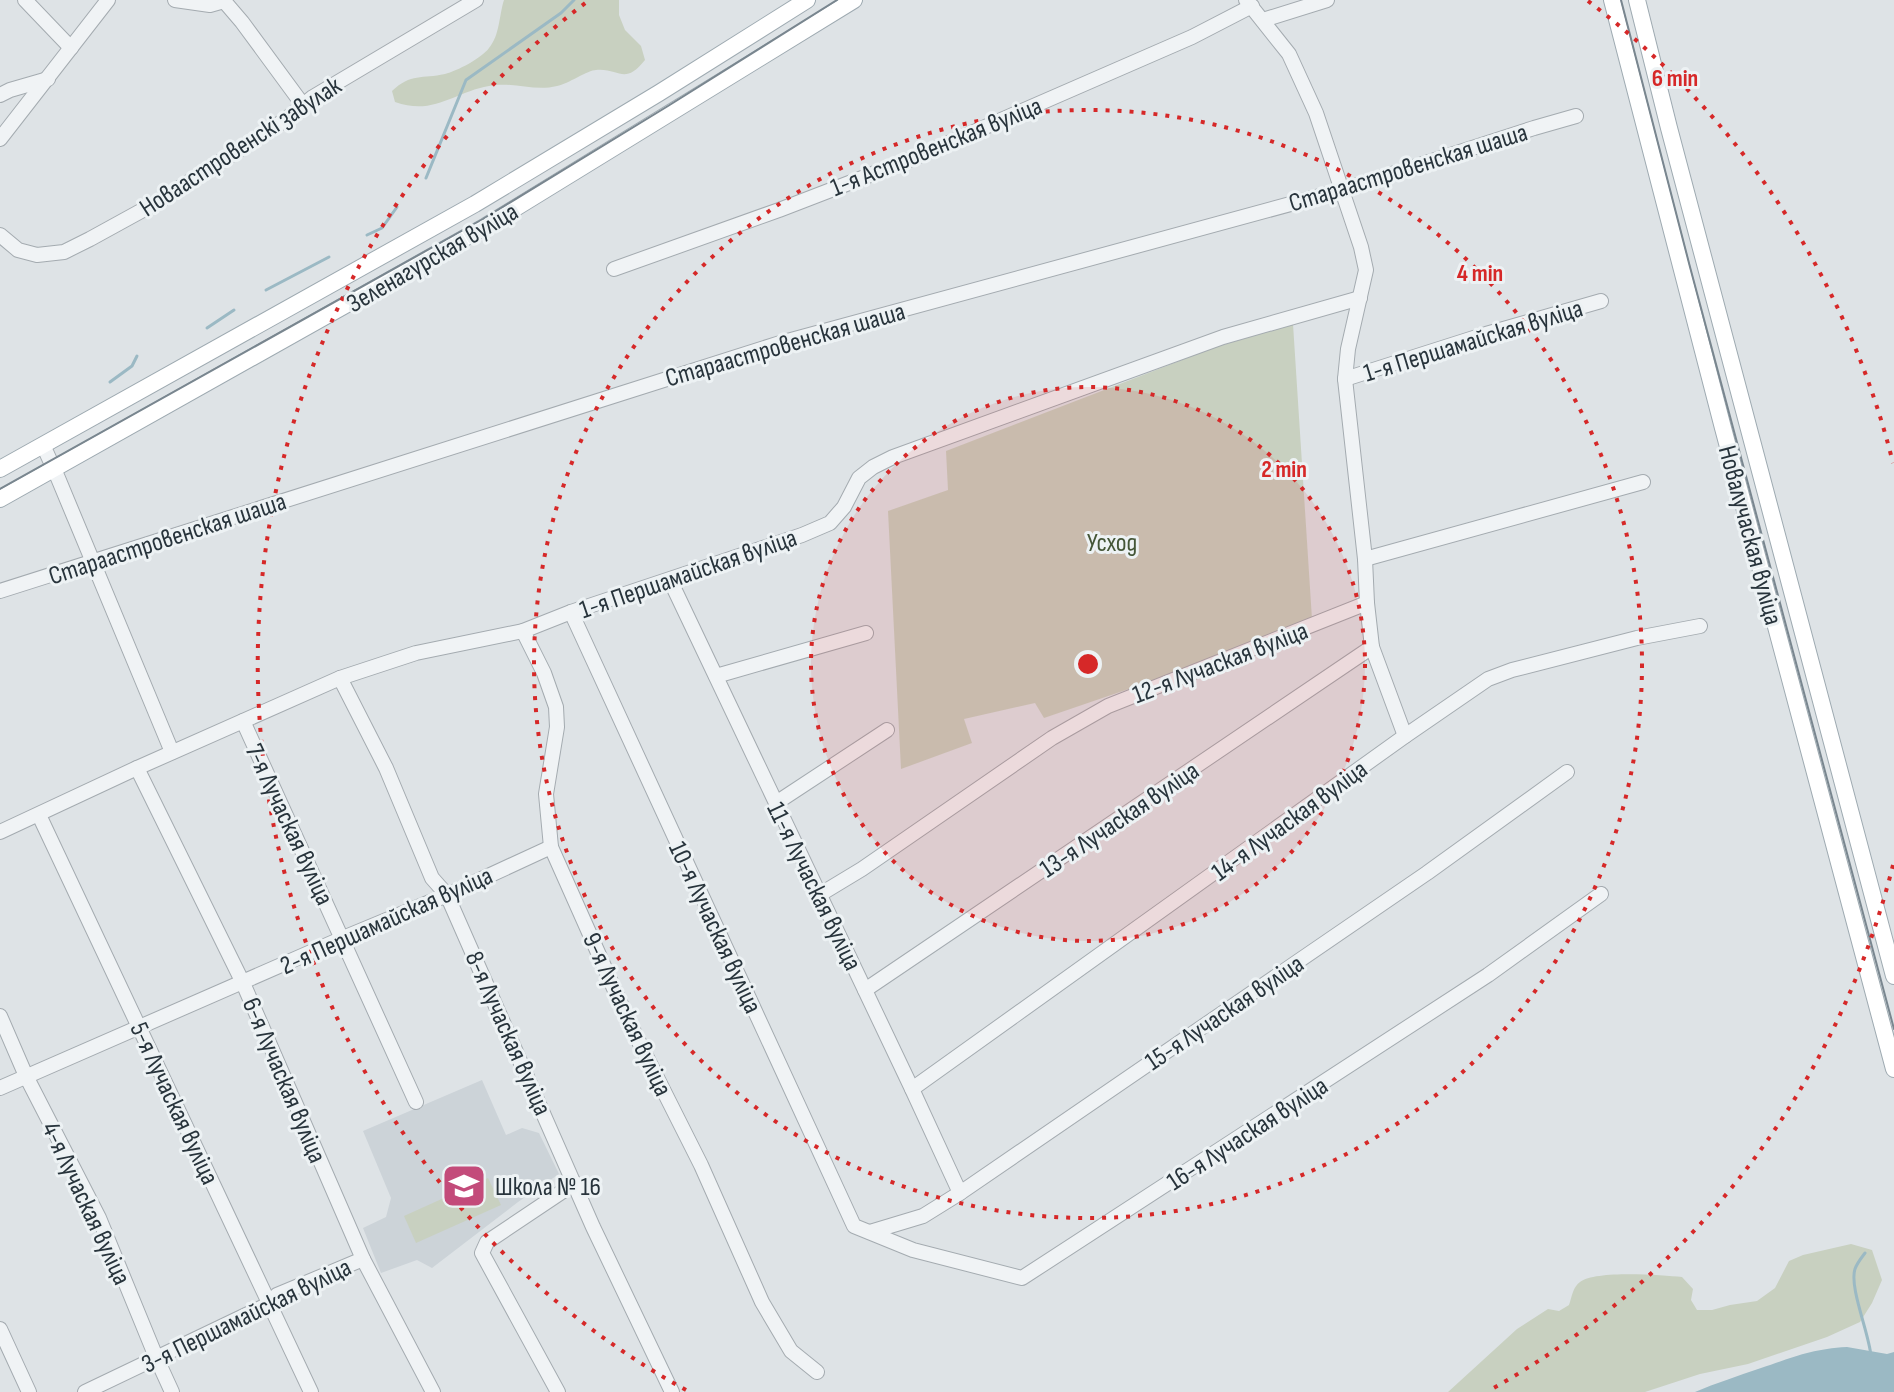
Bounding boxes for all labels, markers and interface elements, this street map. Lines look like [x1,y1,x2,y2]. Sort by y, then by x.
text: 6 min [1652,64,1698,93]
street label: Новаастровенскі завулак [134,70,348,224]
street label: 1-я Астровенская вуліца [826,91,1047,204]
street label: Стараастровенская шаша [1285,117,1532,220]
street label: Зеленагурская вуліца [341,197,524,320]
text: 4 min [1457,259,1503,288]
street label: 1-я Першамайская вуліца [1360,293,1587,390]
street label: Стараастровенская шаша [662,296,909,395]
street label: Новалучаская вуліца [1711,442,1788,628]
text: 2 min [1261,455,1307,484]
street label: Стараастровенская шаша [45,486,290,592]
street label: 1-я Першамайская вуліца [576,523,801,626]
park label: Усход [1087,528,1137,559]
street label: 12-я Лучаская вуліца [1129,616,1313,711]
centre of rings [1074,650,1102,678]
street label: 7-я Лучаская вуліца [238,739,339,910]
street label: 14-я Лучаская вуліца [1206,754,1374,888]
street label: 13-я Лучаская вуліца [1034,756,1205,885]
street label: 11-я Лучаская вуліца [760,798,868,976]
street label: 10-я Лучаская вуліца [661,837,768,1018]
street label: 2-я Першамайская вуліца [276,861,498,982]
street label: 9-я Лучаская вуліца [575,928,678,1101]
street label: 8-я Лучаская вуліца [458,947,558,1120]
street label: 15-я Лучаская вуліца [1140,949,1310,1078]
street label: 6-я Лучаская вуліца [235,993,332,1168]
street label: 5-я Лучаская вуліца [123,1018,225,1190]
street label: 16-я Лучаская вуліца [1162,1071,1334,1198]
street label: 4-я Лучаская вуліца [34,1117,137,1290]
school or university icon: Школа № 16 [440,1162,488,1210]
place label: Школа № 16 [495,1172,601,1203]
street label: 3-я Першамайская вуліца [137,1252,357,1381]

